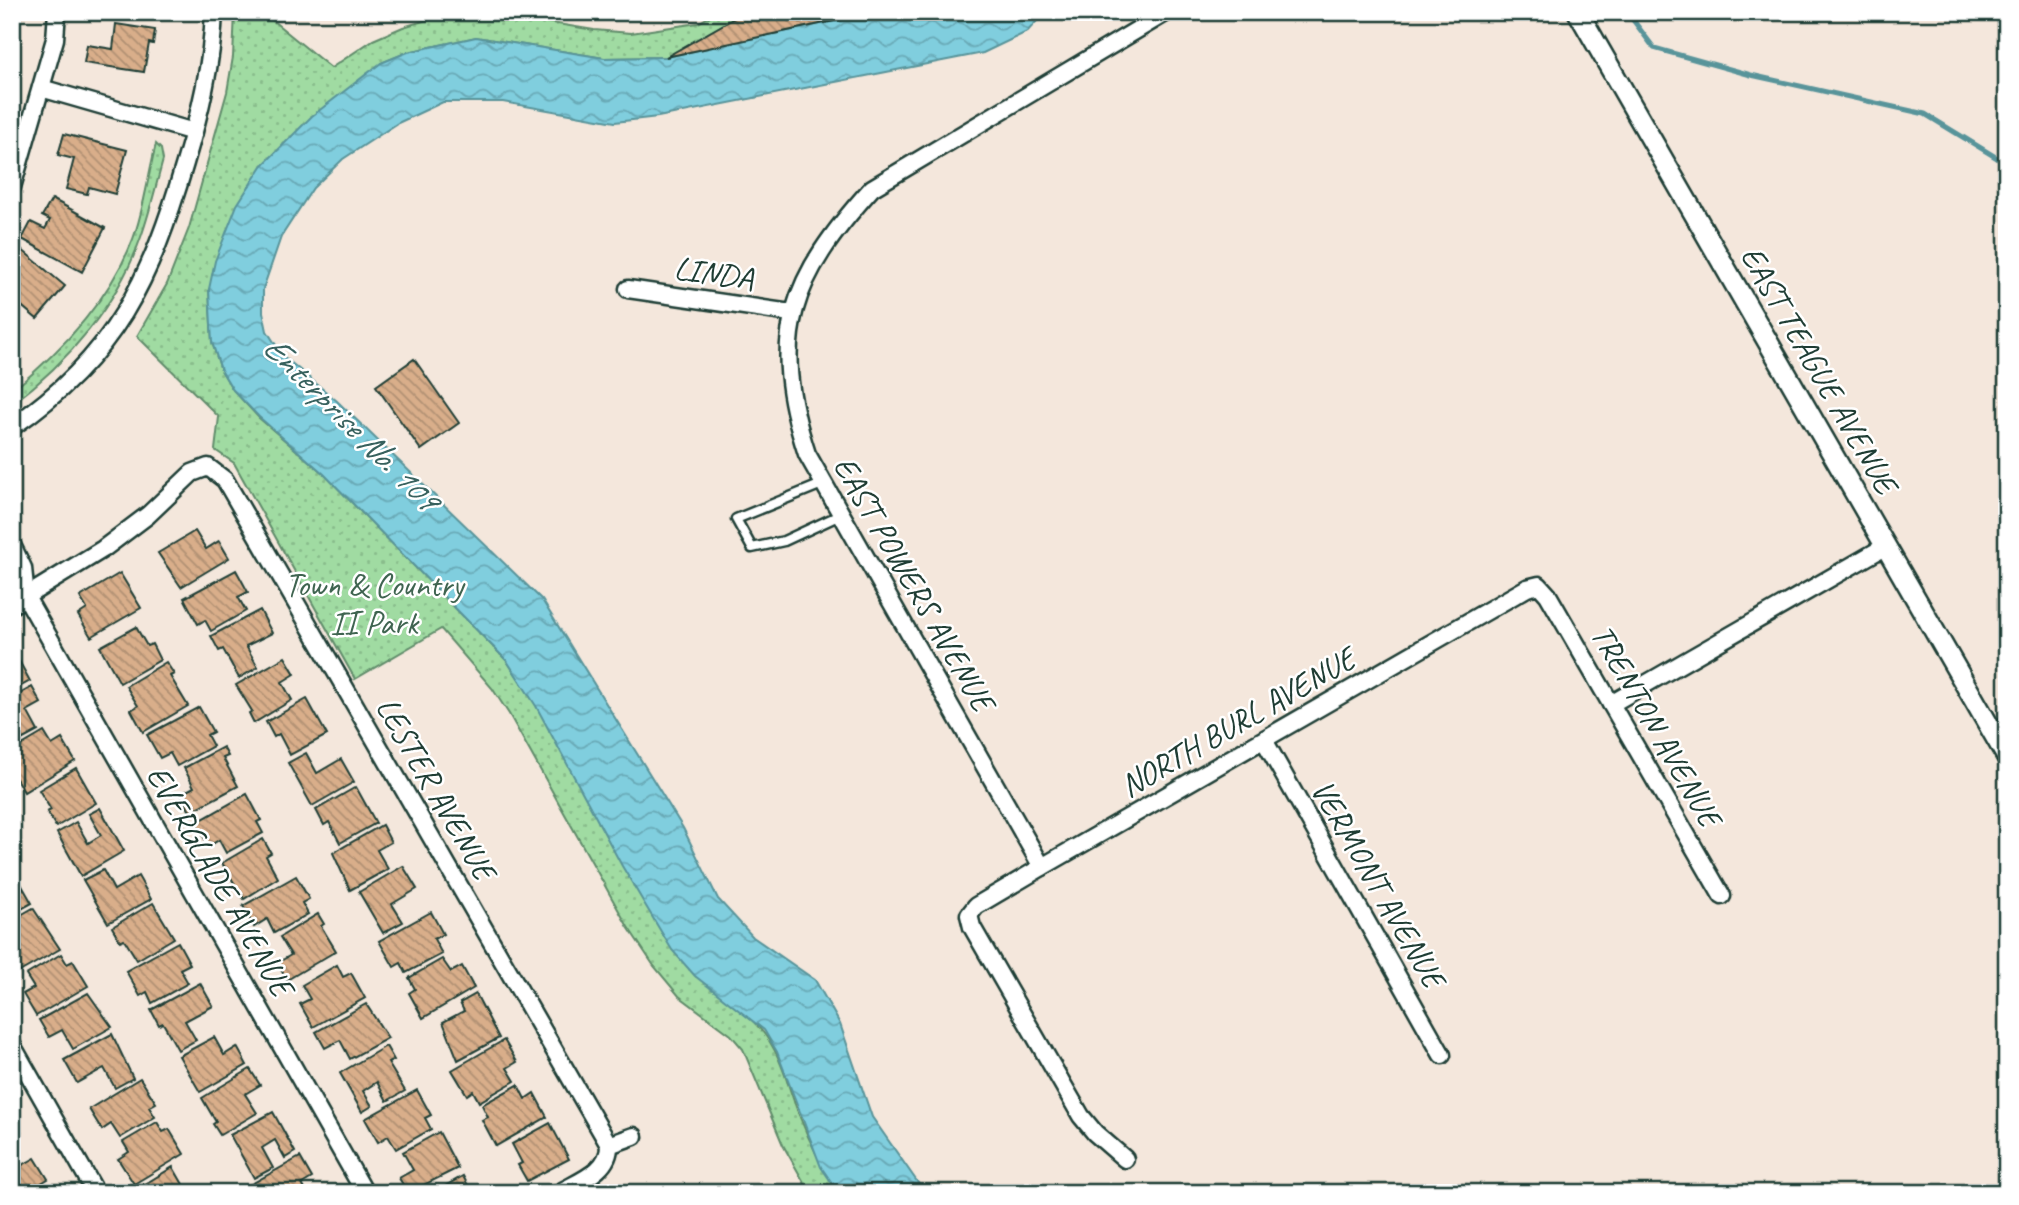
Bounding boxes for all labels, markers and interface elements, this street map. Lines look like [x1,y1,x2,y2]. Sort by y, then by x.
street label: EAST TEAGUE AVENUE [1731,238,1909,505]
street label: LINDA [672,247,758,300]
water label: Enterprise No. 109 [253,325,453,525]
street label: EAST POWERS AVENUE [824,449,1006,722]
park label: Town & Country II Park [285,564,466,644]
street label: TRENTON AVENUE [1581,617,1733,837]
street label: NORTH BURL AVENUE [1112,635,1366,806]
street label: LESTER AVENUE [367,690,507,891]
street label: EVERGLADE AVENUE [137,758,305,1007]
street label: VERMONT AVENUE [1302,772,1457,998]

